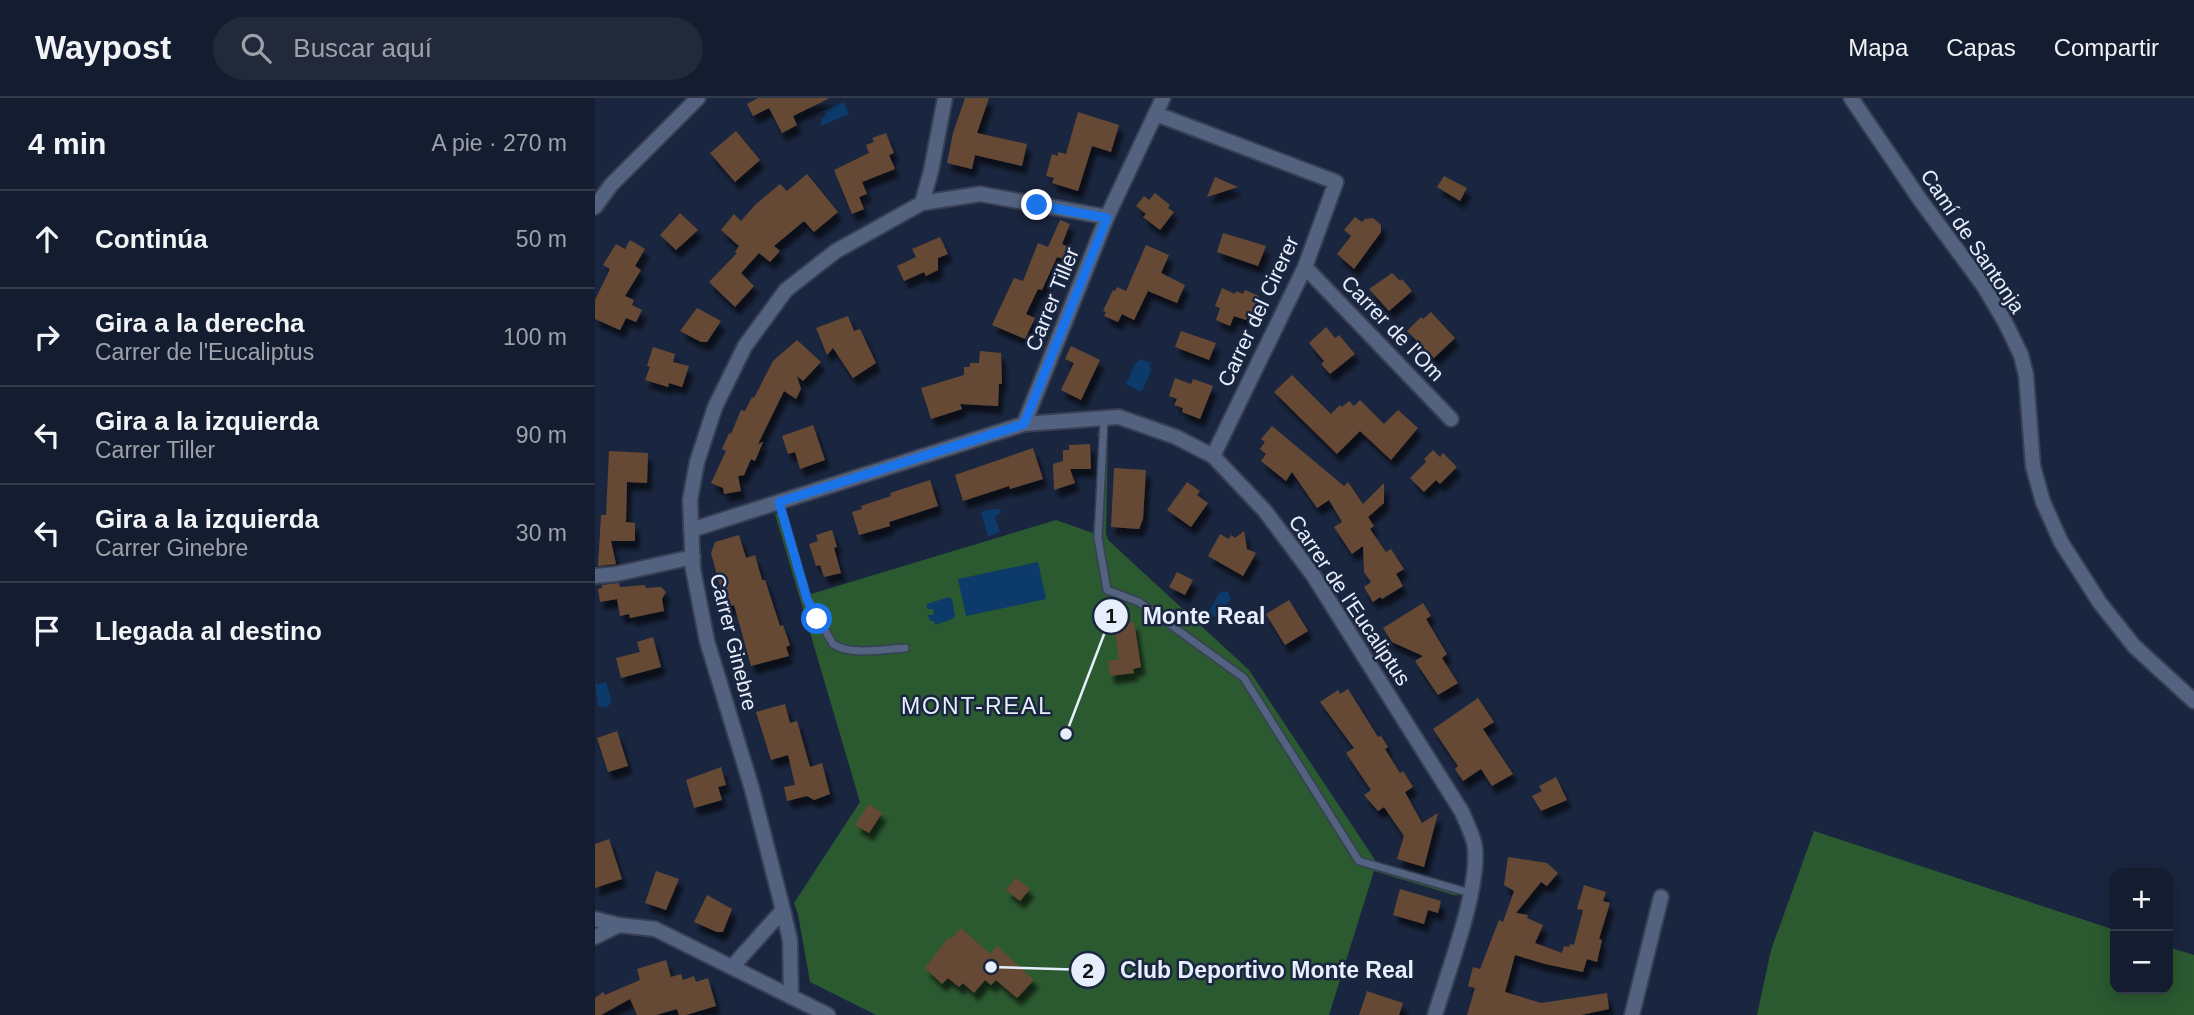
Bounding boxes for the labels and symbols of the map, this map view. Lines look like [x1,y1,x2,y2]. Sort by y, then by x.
street label: Camí de Santonja [1916,165,2030,317]
route end [1021,189,1052,220]
street label: Carrer del Cirerer [1213,232,1303,390]
street label: Carrer Tiller [1021,244,1083,354]
street label: Carrer de l'Om [1337,271,1449,385]
street label: Carrer de l'Eucaliptus [1285,511,1415,689]
street label: Carrer Ginebre [706,571,762,713]
callout: Monte Real [1093,594,1279,638]
route start [801,603,832,634]
text: Monte Real [1143,603,1265,629]
text: 1 [1105,604,1117,627]
district label: MONT-REAL [901,693,1053,719]
callout: Club Deportivo Monte Real [1071,948,1428,992]
text: Club Deportivo Monte Real [1120,957,1414,983]
text: 2 [1082,959,1094,982]

